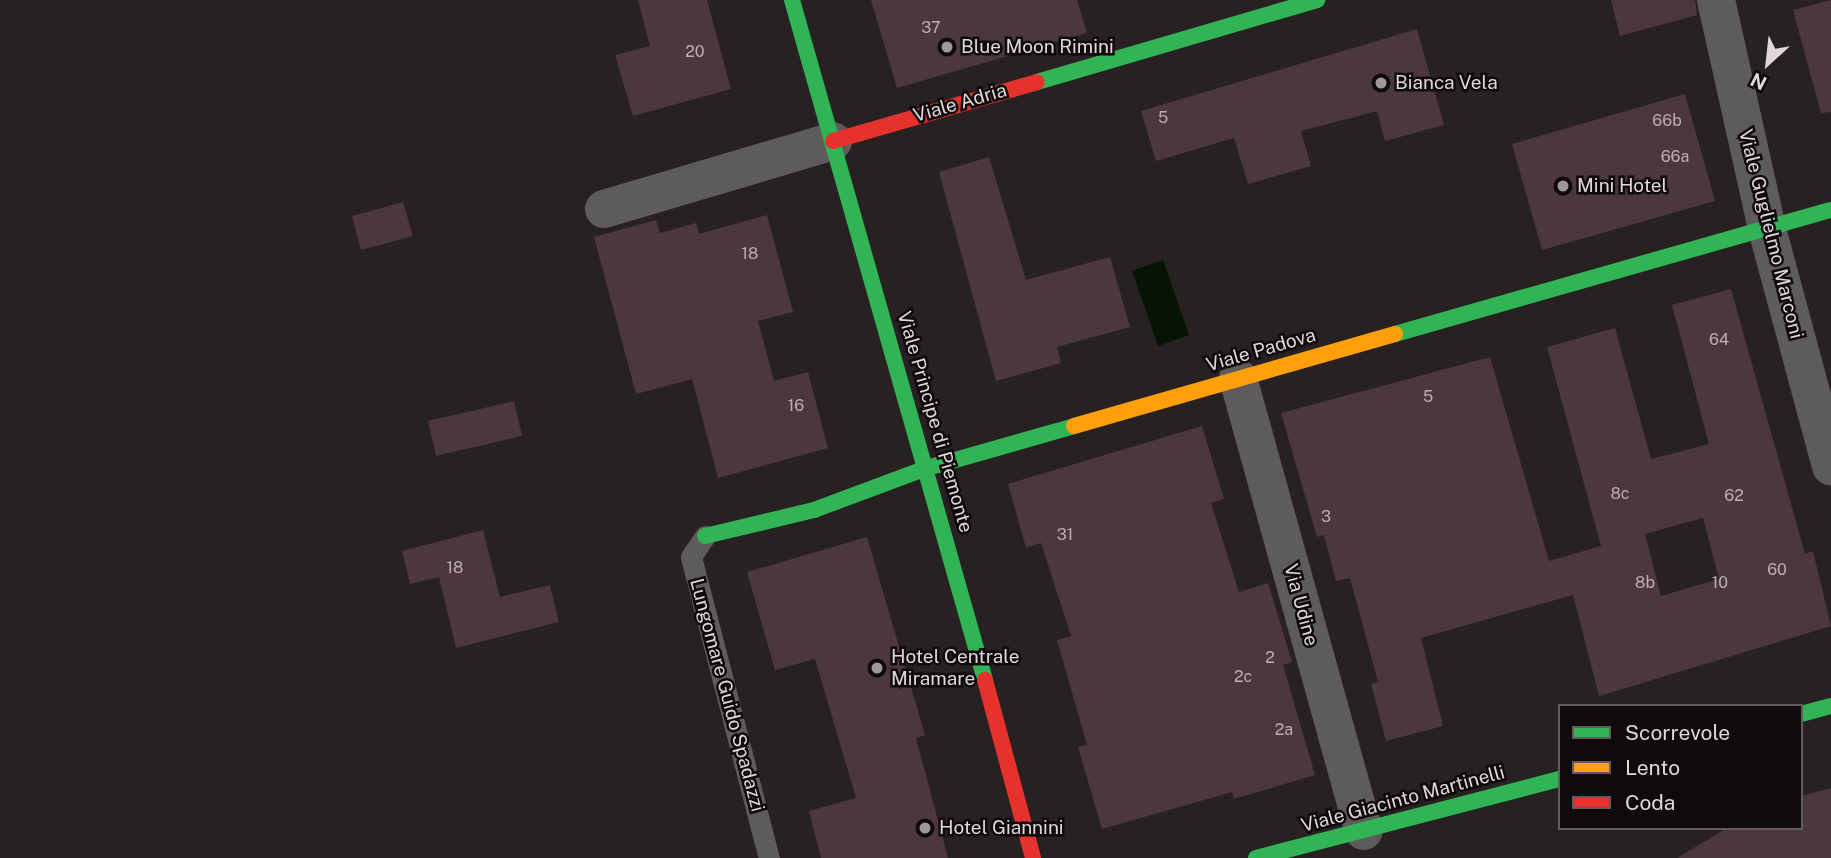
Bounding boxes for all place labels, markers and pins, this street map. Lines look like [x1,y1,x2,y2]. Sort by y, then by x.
place label: Blue Moon Rimini [961,36,1114,58]
marker: Blue Moon Rimini [939,39,955,55]
place label: Bianca Vela [1395,72,1498,94]
marker: Bianca Vela [1373,75,1389,91]
place label: Mini Hotel [1577,175,1667,197]
marker: Mini Hotel [1555,178,1571,194]
place label: Hotel Centrale Miramare [891,646,1019,690]
marker: Hotel Centrale Miramare [869,660,885,676]
place label: Hotel Giannini [939,817,1064,839]
marker: Hotel Giannini [917,820,933,836]

